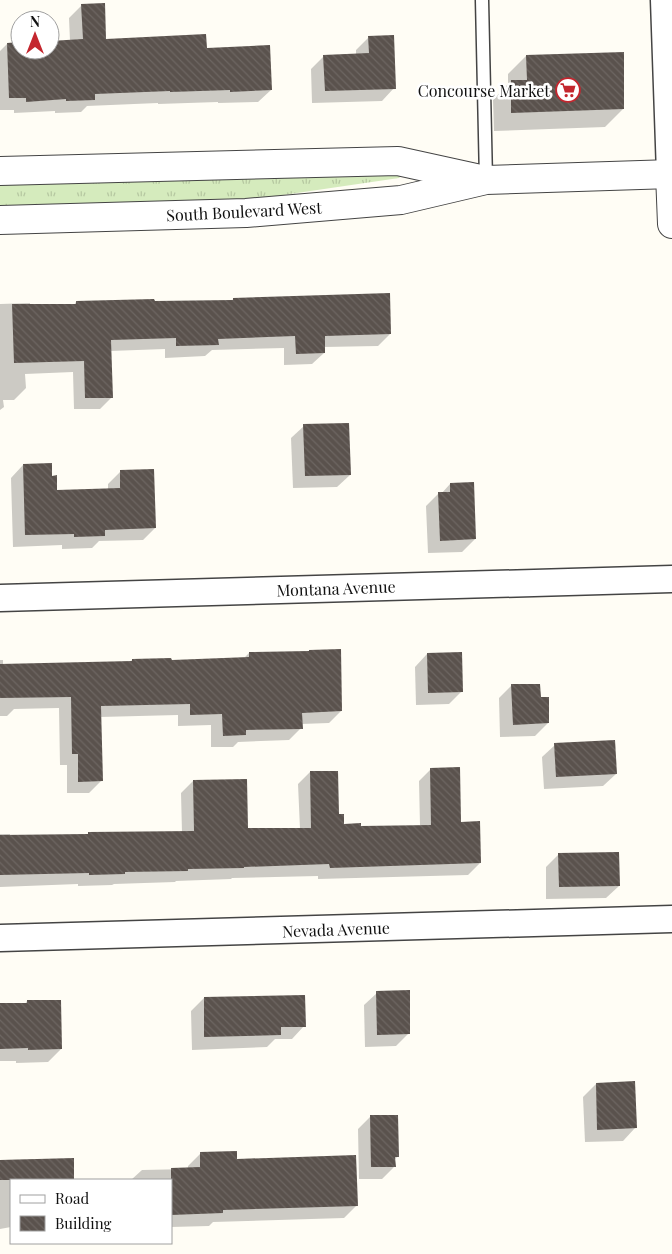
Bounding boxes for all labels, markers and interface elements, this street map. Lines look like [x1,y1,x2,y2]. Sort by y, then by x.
north arrow [10,10,60,60]
text: N [30,12,40,31]
supermarket icon: Concourse Market [555,77,581,103]
place label: Concourse Market [418,80,550,101]
street label: South Boulevard West [166,196,323,226]
street label: Montana Avenue [276,575,396,601]
street label: Nevada Avenue [282,917,390,941]
legend [10,1179,172,1244]
text: Road [55,1188,89,1208]
text: Building [55,1213,112,1233]

